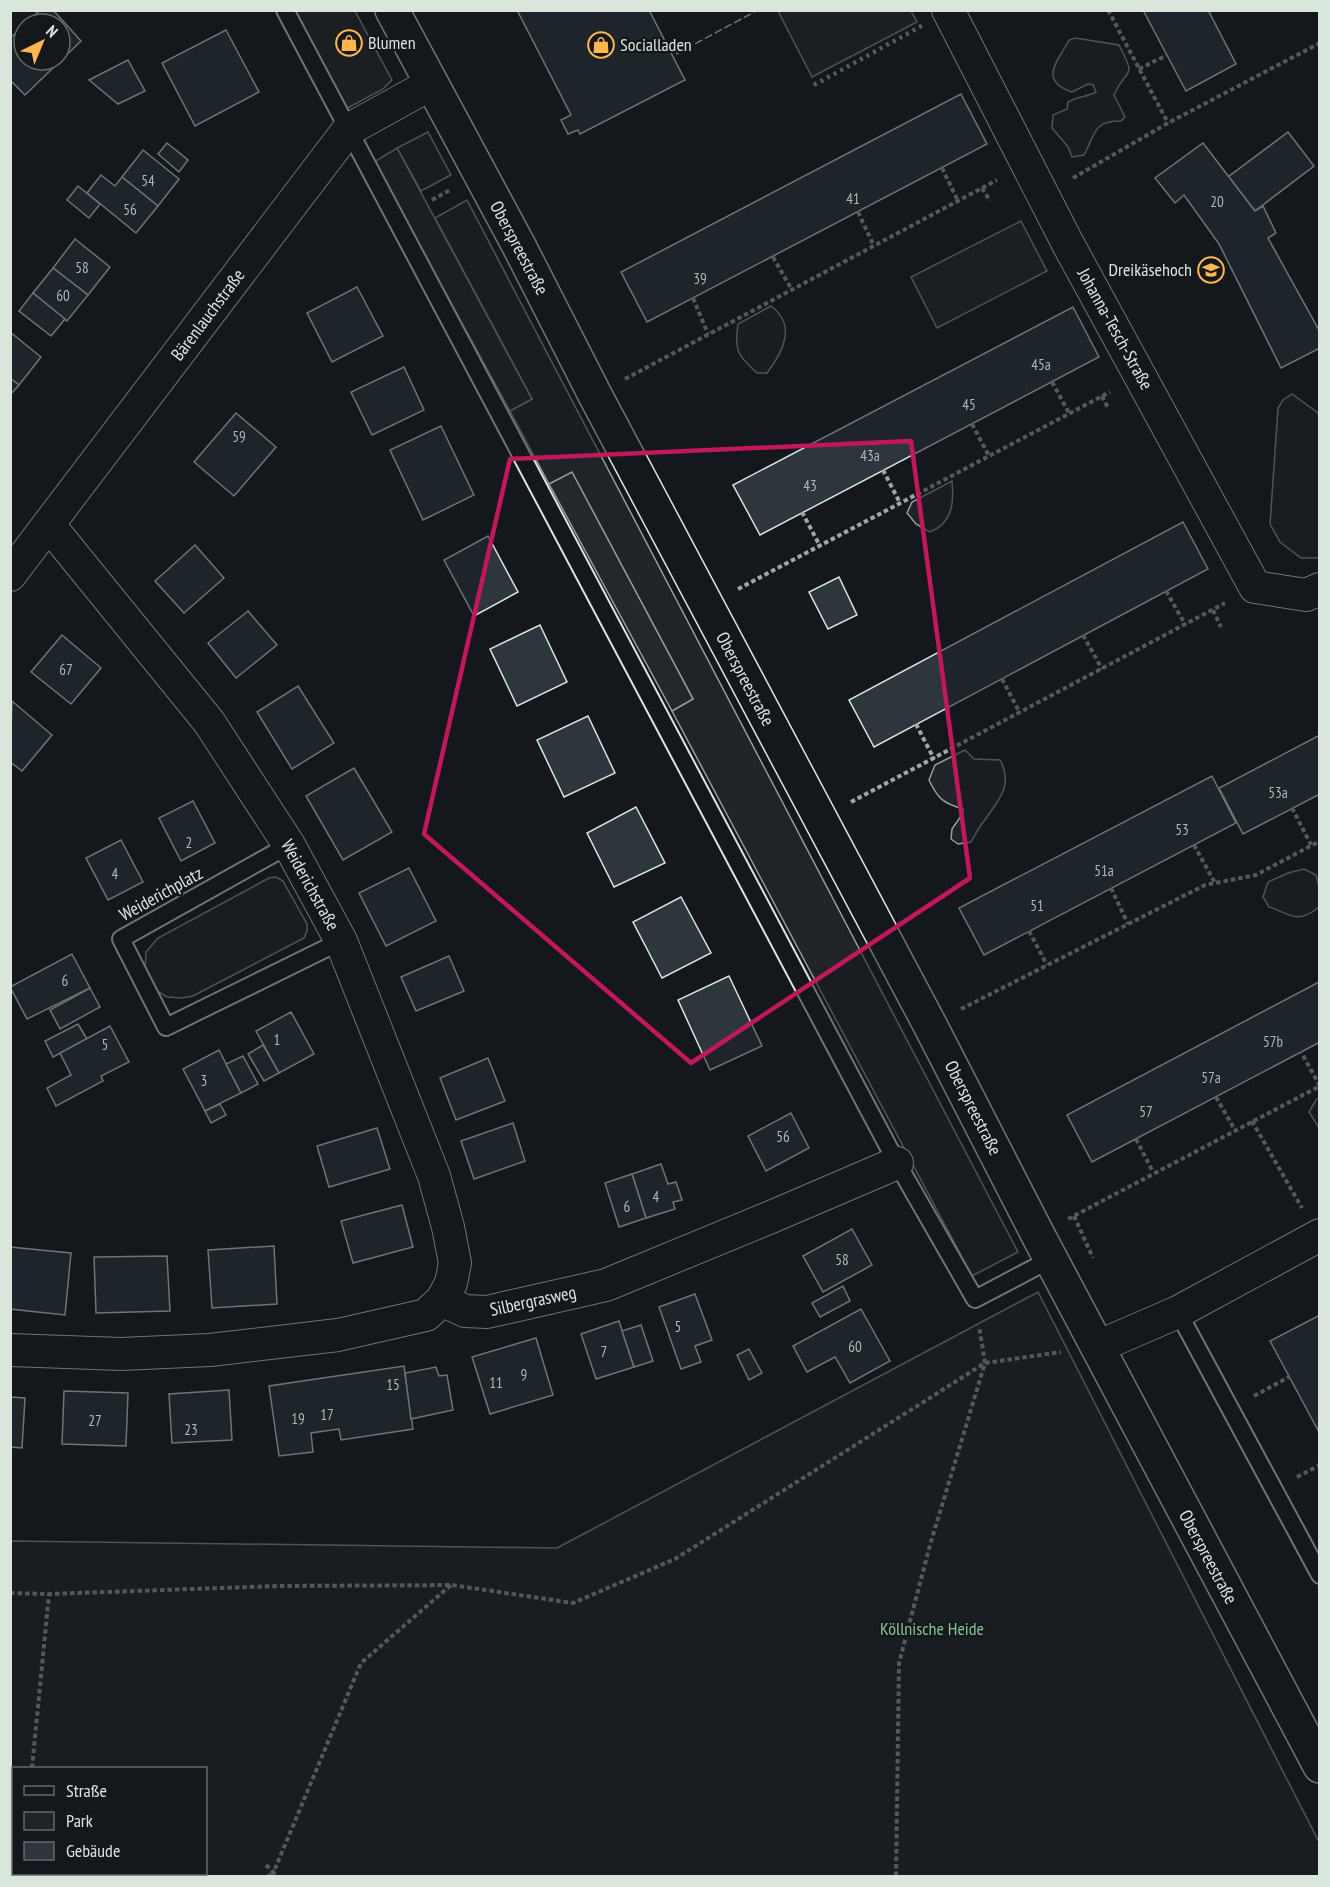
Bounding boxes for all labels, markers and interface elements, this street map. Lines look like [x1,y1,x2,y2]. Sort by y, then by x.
north arrow [12,12,72,72]
text: N [42,21,62,41]
shop icon: Blumen [334,28,364,58]
shop icon: Socialladen [586,30,616,60]
place label: Blumen [368,31,416,54]
place label: Socialladen [620,33,692,56]
house number: 54 [141,171,155,190]
house number: 41 [846,189,860,208]
house number: 20 [1210,192,1224,211]
street label: Oberspreestraße [485,197,554,299]
house number: 56 [123,200,137,219]
school or university icon: Dreikäsehoch [1196,255,1226,285]
house number: 58 [75,258,89,277]
place label: Dreikäsehoch [1109,258,1192,281]
street label: Johanna-Tesch-Straße [1072,263,1158,394]
street label: Bärenlauchstraße [166,264,250,365]
house number: 39 [693,269,707,288]
house number: 60 [56,286,70,305]
house number: 45a [1031,355,1051,374]
house number: 45 [962,395,976,414]
house number: 59 [232,427,246,446]
house number: 43a [860,446,880,465]
house number: 43 [803,476,817,495]
street label: Oberspreestraße [711,628,780,730]
house number: 67 [59,660,73,679]
house number: 53a [1268,783,1288,802]
house number: 53 [1175,820,1189,839]
house number: 2 [186,833,192,852]
street label: Weiderichstraße [276,835,345,934]
street label: Weiderichplatz [115,861,206,926]
house number: 51a [1094,861,1114,880]
house number: 4 [112,864,119,883]
house number: 51 [1030,896,1044,915]
house number: 6 [62,971,69,990]
house number: 1 [274,1030,280,1049]
house number: 57b [1263,1032,1283,1051]
house number: 5 [102,1035,108,1054]
street label: Oberspreestraße [940,1057,1007,1159]
house number: 57a [1201,1068,1221,1087]
house number: 3 [201,1071,207,1090]
house number: 57 [1139,1102,1153,1121]
house number: 56 [776,1127,790,1146]
house number: 4 [653,1187,660,1206]
house number: 6 [624,1197,631,1216]
house number: 58 [835,1250,849,1269]
street label: Silbergrasweg [488,1280,578,1321]
house number: 5 [675,1317,681,1336]
house number: 60 [848,1337,862,1356]
house number: 7 [601,1342,607,1361]
house number: 9 [521,1365,527,1384]
house number: 11 [489,1373,503,1392]
house number: 15 [386,1375,400,1394]
house number: 17 [320,1405,334,1424]
house number: 19 [291,1409,305,1428]
house number: 27 [88,1411,102,1430]
house number: 23 [184,1420,198,1439]
street label: Oberspreestraße [1174,1506,1243,1608]
park label: Köllnische Heide [880,1617,984,1640]
legend [12,1767,207,1875]
text: Straße [66,1779,107,1802]
text: Park [66,1809,93,1832]
text: Gebäude [66,1839,120,1862]

